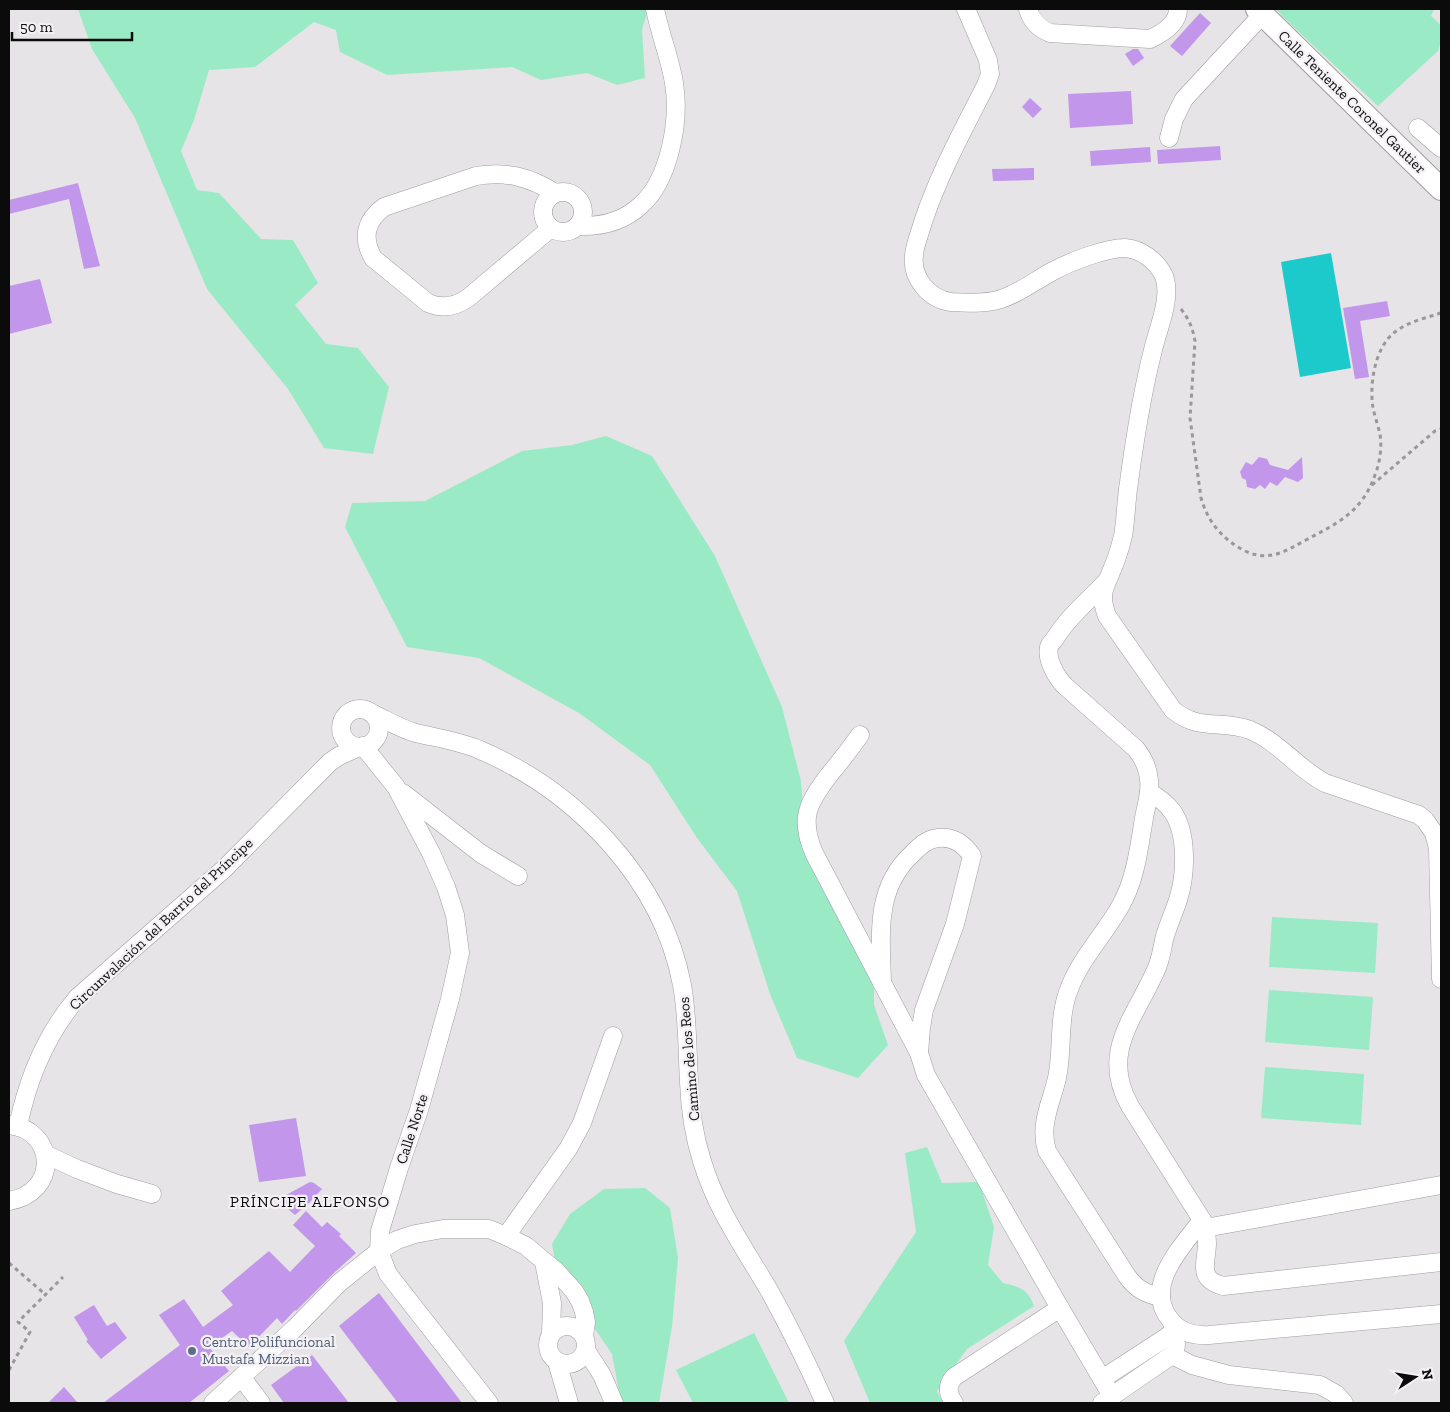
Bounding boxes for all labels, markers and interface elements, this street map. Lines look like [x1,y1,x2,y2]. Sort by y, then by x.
scale bar [12,10,132,42]
text: 50 m [20,18,53,36]
street label: Calle Teniente Coronel Gautier [1274,27,1430,177]
street label: Circunvalación del Barrio del Príncipe [65,834,257,1014]
street label: Camino de los Reos [675,996,703,1122]
street label: Calle Norte [392,1092,432,1166]
district label: PRÍNCIPE ALFONSO [230,1192,390,1211]
place label: Centro Polifuncional Mustafa Mizzian [202,1333,335,1368]
marker: Centro Polifuncional Mustafa Mizzian [186,1345,198,1357]
north arrow [1390,1352,1440,1402]
text: N [1418,1367,1437,1382]

